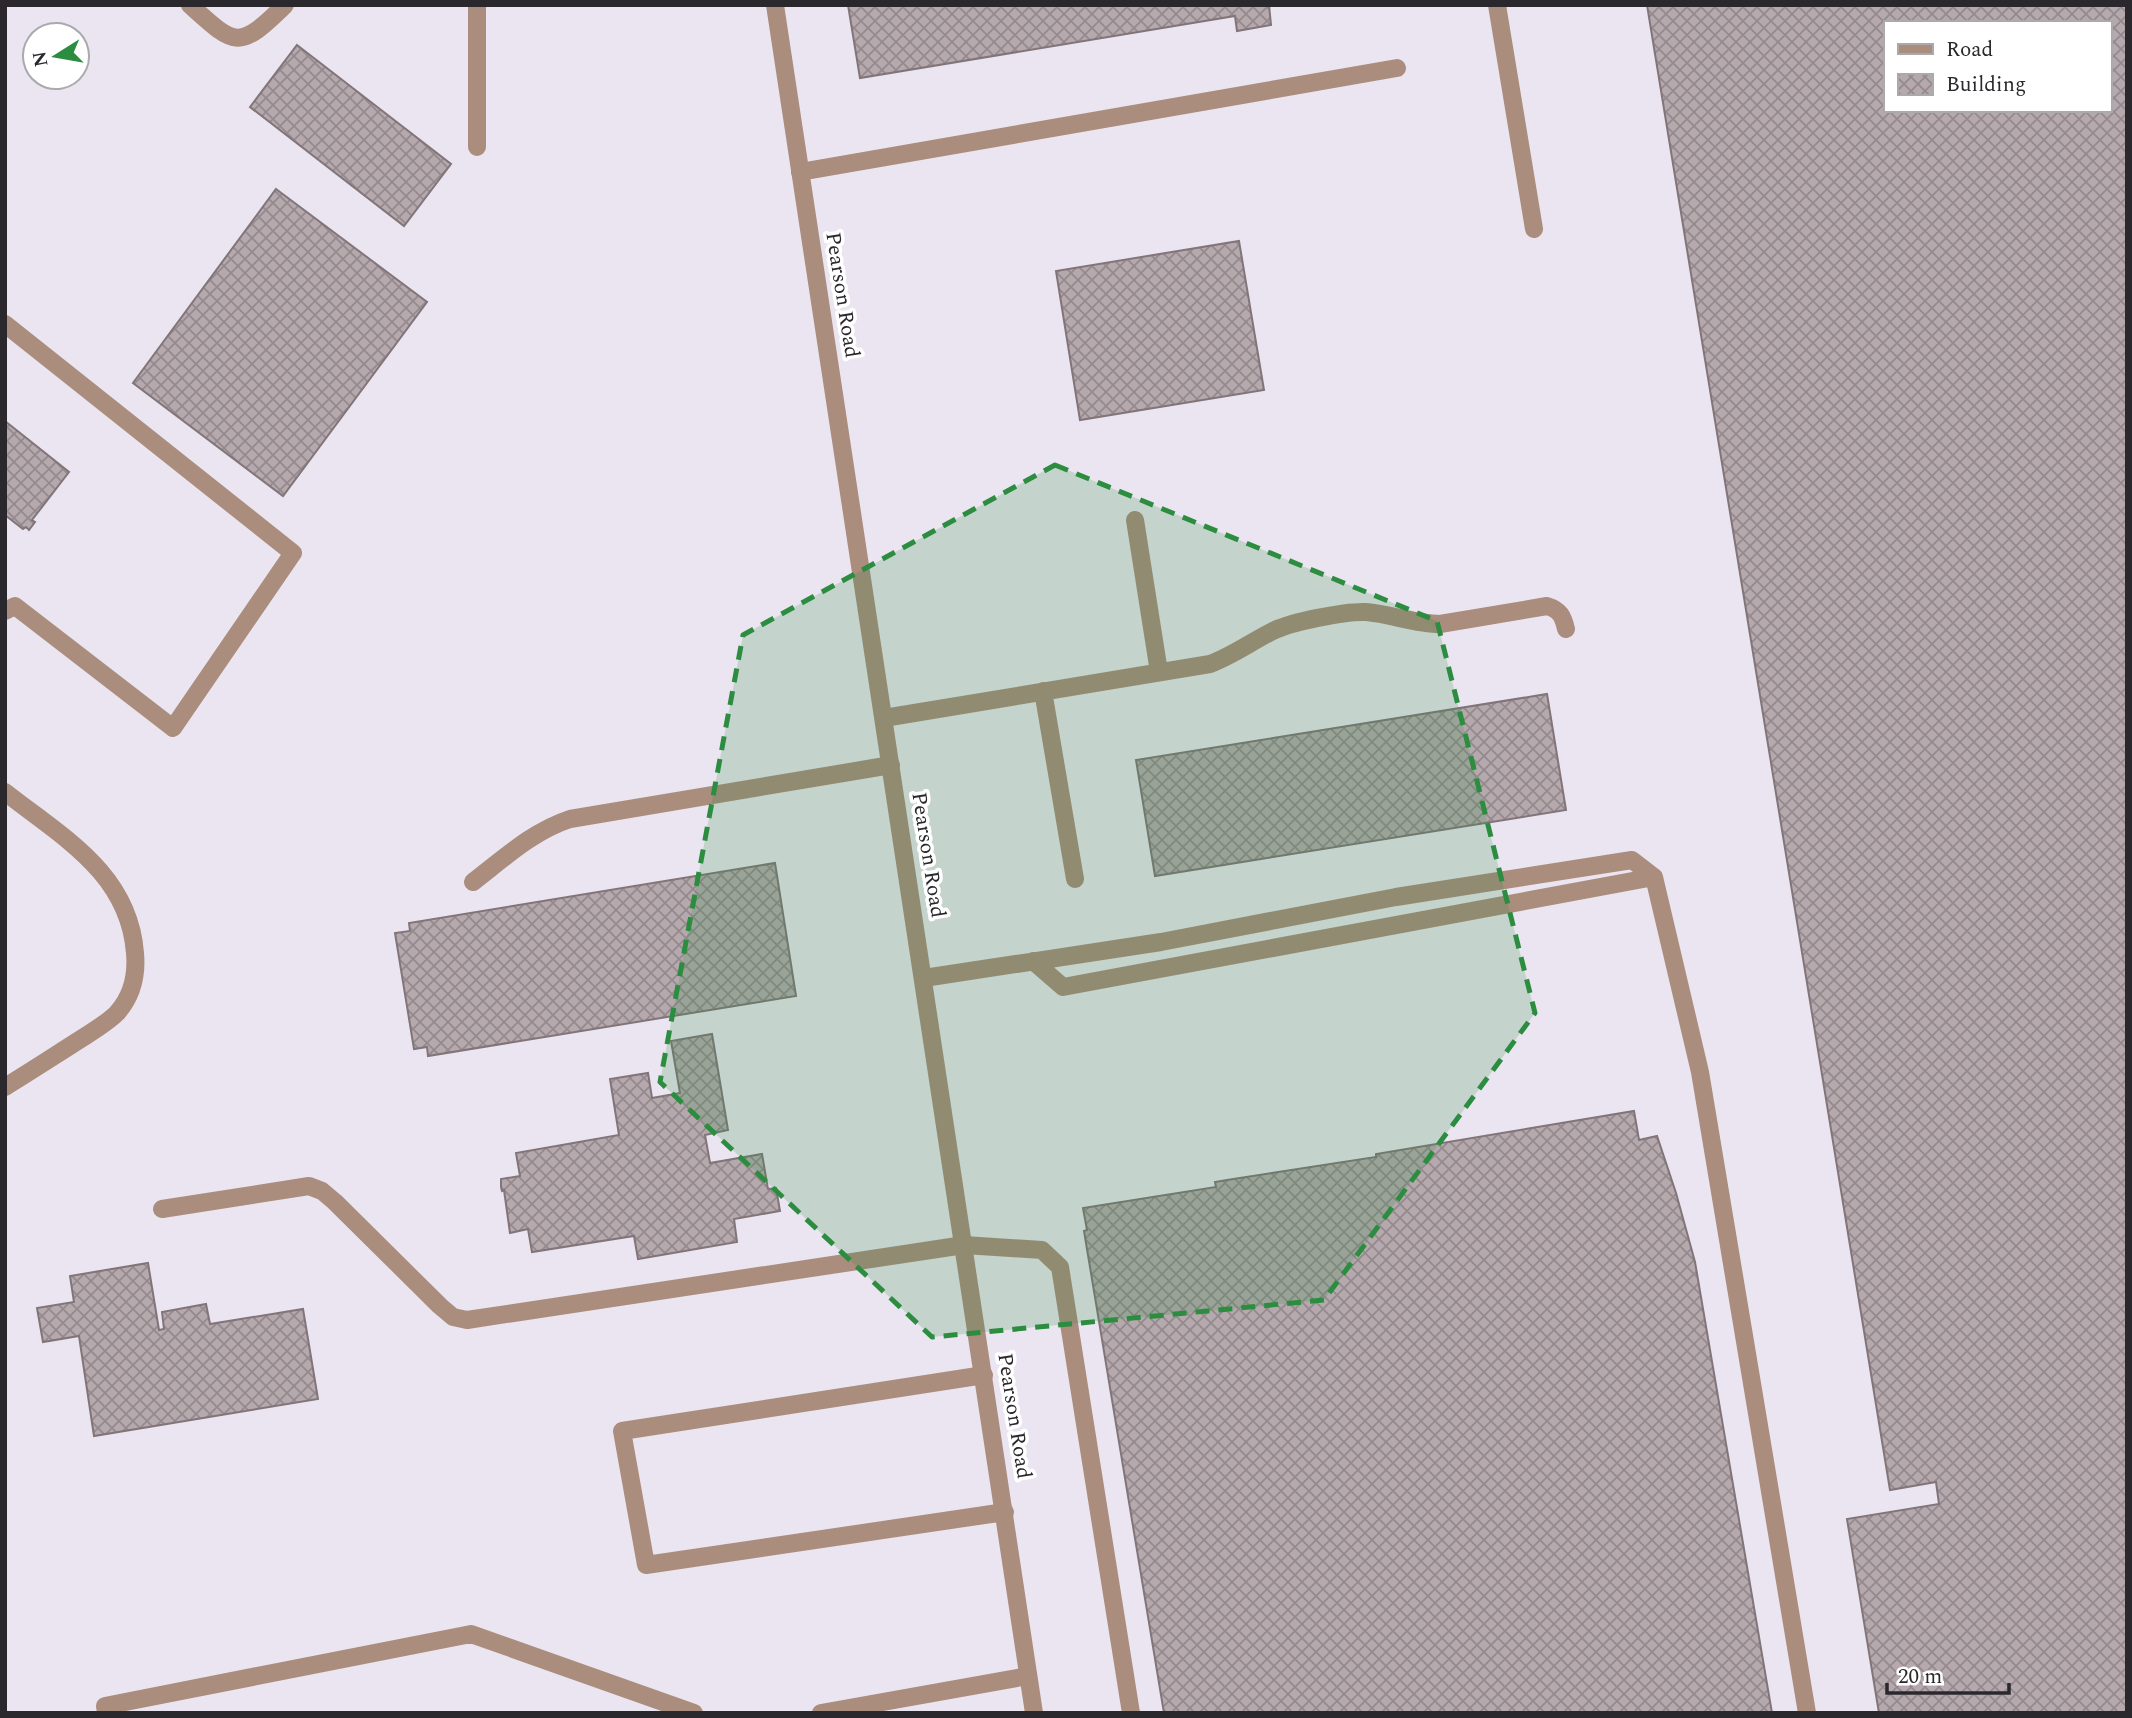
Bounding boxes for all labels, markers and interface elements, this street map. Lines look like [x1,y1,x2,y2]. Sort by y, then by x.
north arrow [21,21,91,91]
legend [1884,21,2111,112]
text: Road [1946,34,1993,66]
text: N [25,49,56,69]
text: Building [1946,69,2026,101]
street label: Pearson Road [816,230,868,360]
street label: Pearson Road [902,790,954,920]
street label: Pearson Road [988,1351,1040,1481]
scale bar [1887,1652,2010,1696]
text: 20 m [1898,1661,1942,1693]

